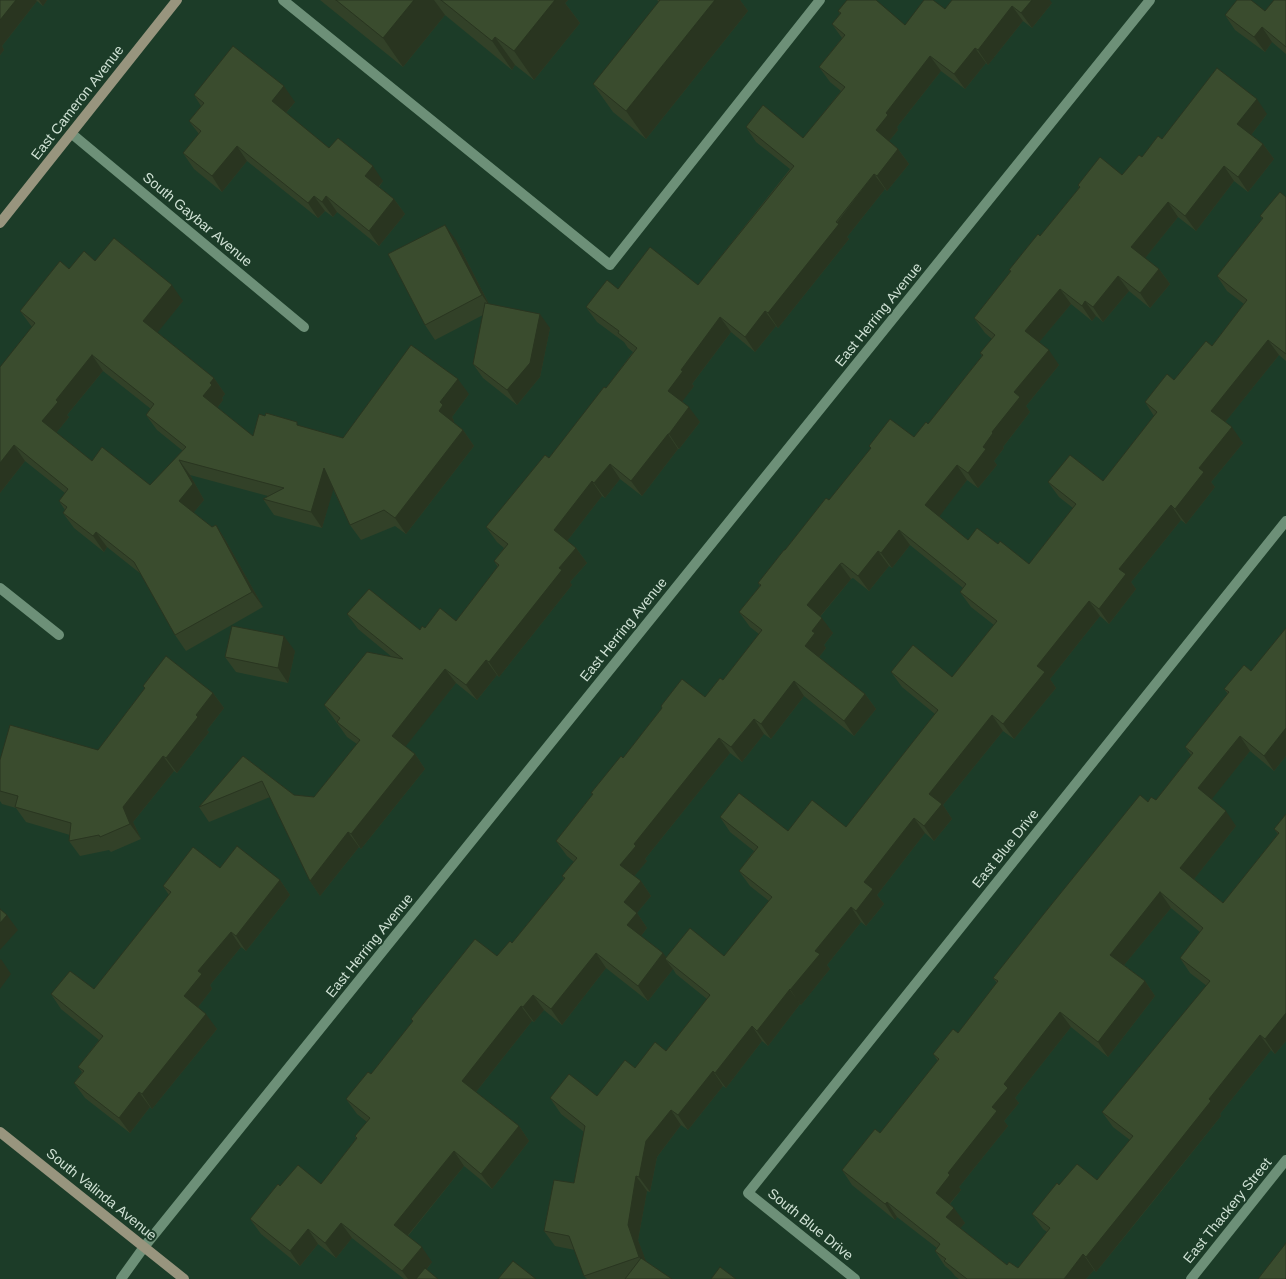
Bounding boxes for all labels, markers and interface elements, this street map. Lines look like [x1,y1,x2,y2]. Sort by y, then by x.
street label: East Cameron Avenue [28,42,128,164]
street label: South Gaybar Avenue [139,169,255,271]
street label: East Herring Avenue [832,260,926,370]
street label: East Herring Avenue [577,575,671,685]
street label: East Blue Drive [969,806,1043,892]
street label: East Herring Avenue [323,891,417,1001]
street label: South Valinda Avenue [42,1145,160,1245]
street label: East Thackery Street [1180,1155,1276,1267]
street label: South Blue Drive [764,1185,856,1265]

